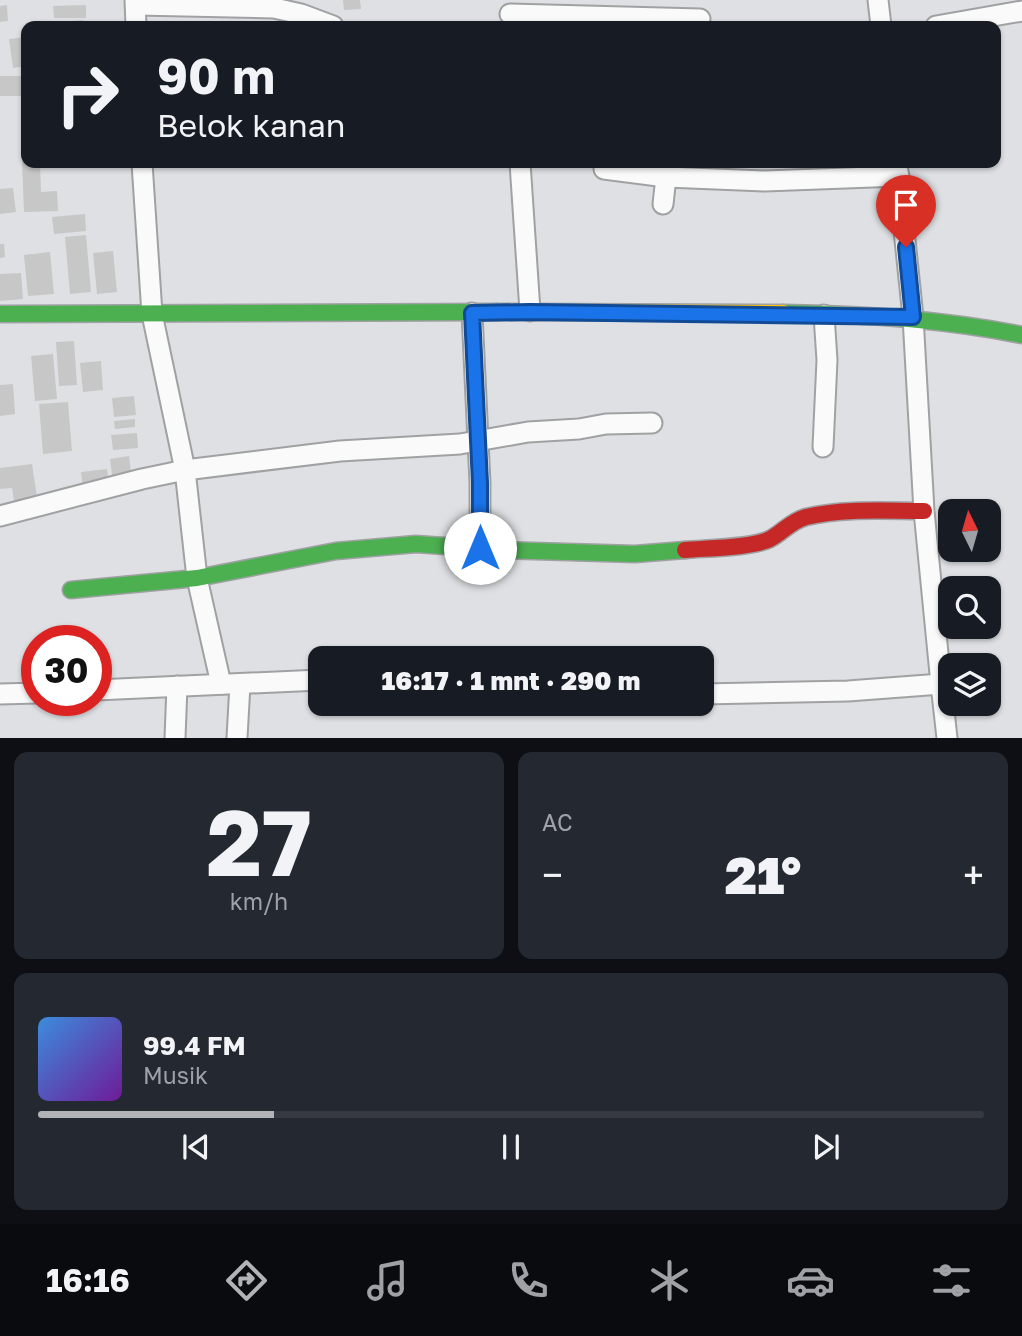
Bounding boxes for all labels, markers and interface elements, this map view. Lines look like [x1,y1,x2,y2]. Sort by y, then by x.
text: 90 m [157,46,275,105]
icon: right [42,49,133,140]
text: Belok kanan [157,106,345,144]
pin [876,175,936,247]
icon: arrive [887,186,925,224]
north arrow [938,499,1001,562]
map controls [938,499,1001,716]
position arrow [443,511,517,585]
button: search [938,576,1001,639]
speed limit sign: 30 [21,625,112,716]
button: layers [938,653,1001,716]
text: 16:17 · 1 mnt · 290 m [382,665,640,696]
text: 27 [206,787,312,896]
text: AC [542,808,573,836]
text: 21° [725,843,801,905]
text: − [542,852,563,897]
text: + [963,852,984,897]
text: km/h [230,887,288,915]
text: 99.4 FM [143,1030,246,1061]
text: Musik [143,1061,208,1089]
icon: previous [177,1128,215,1166]
icon: pause [492,1128,530,1166]
icon: next [807,1128,845,1166]
icon: directions [222,1256,271,1305]
icon: music [363,1256,412,1305]
icon: phone [504,1256,553,1305]
icon: climate [645,1256,694,1305]
icon: car [786,1256,835,1305]
icon: filters [927,1256,976,1305]
text: 16:16 [46,1261,130,1299]

